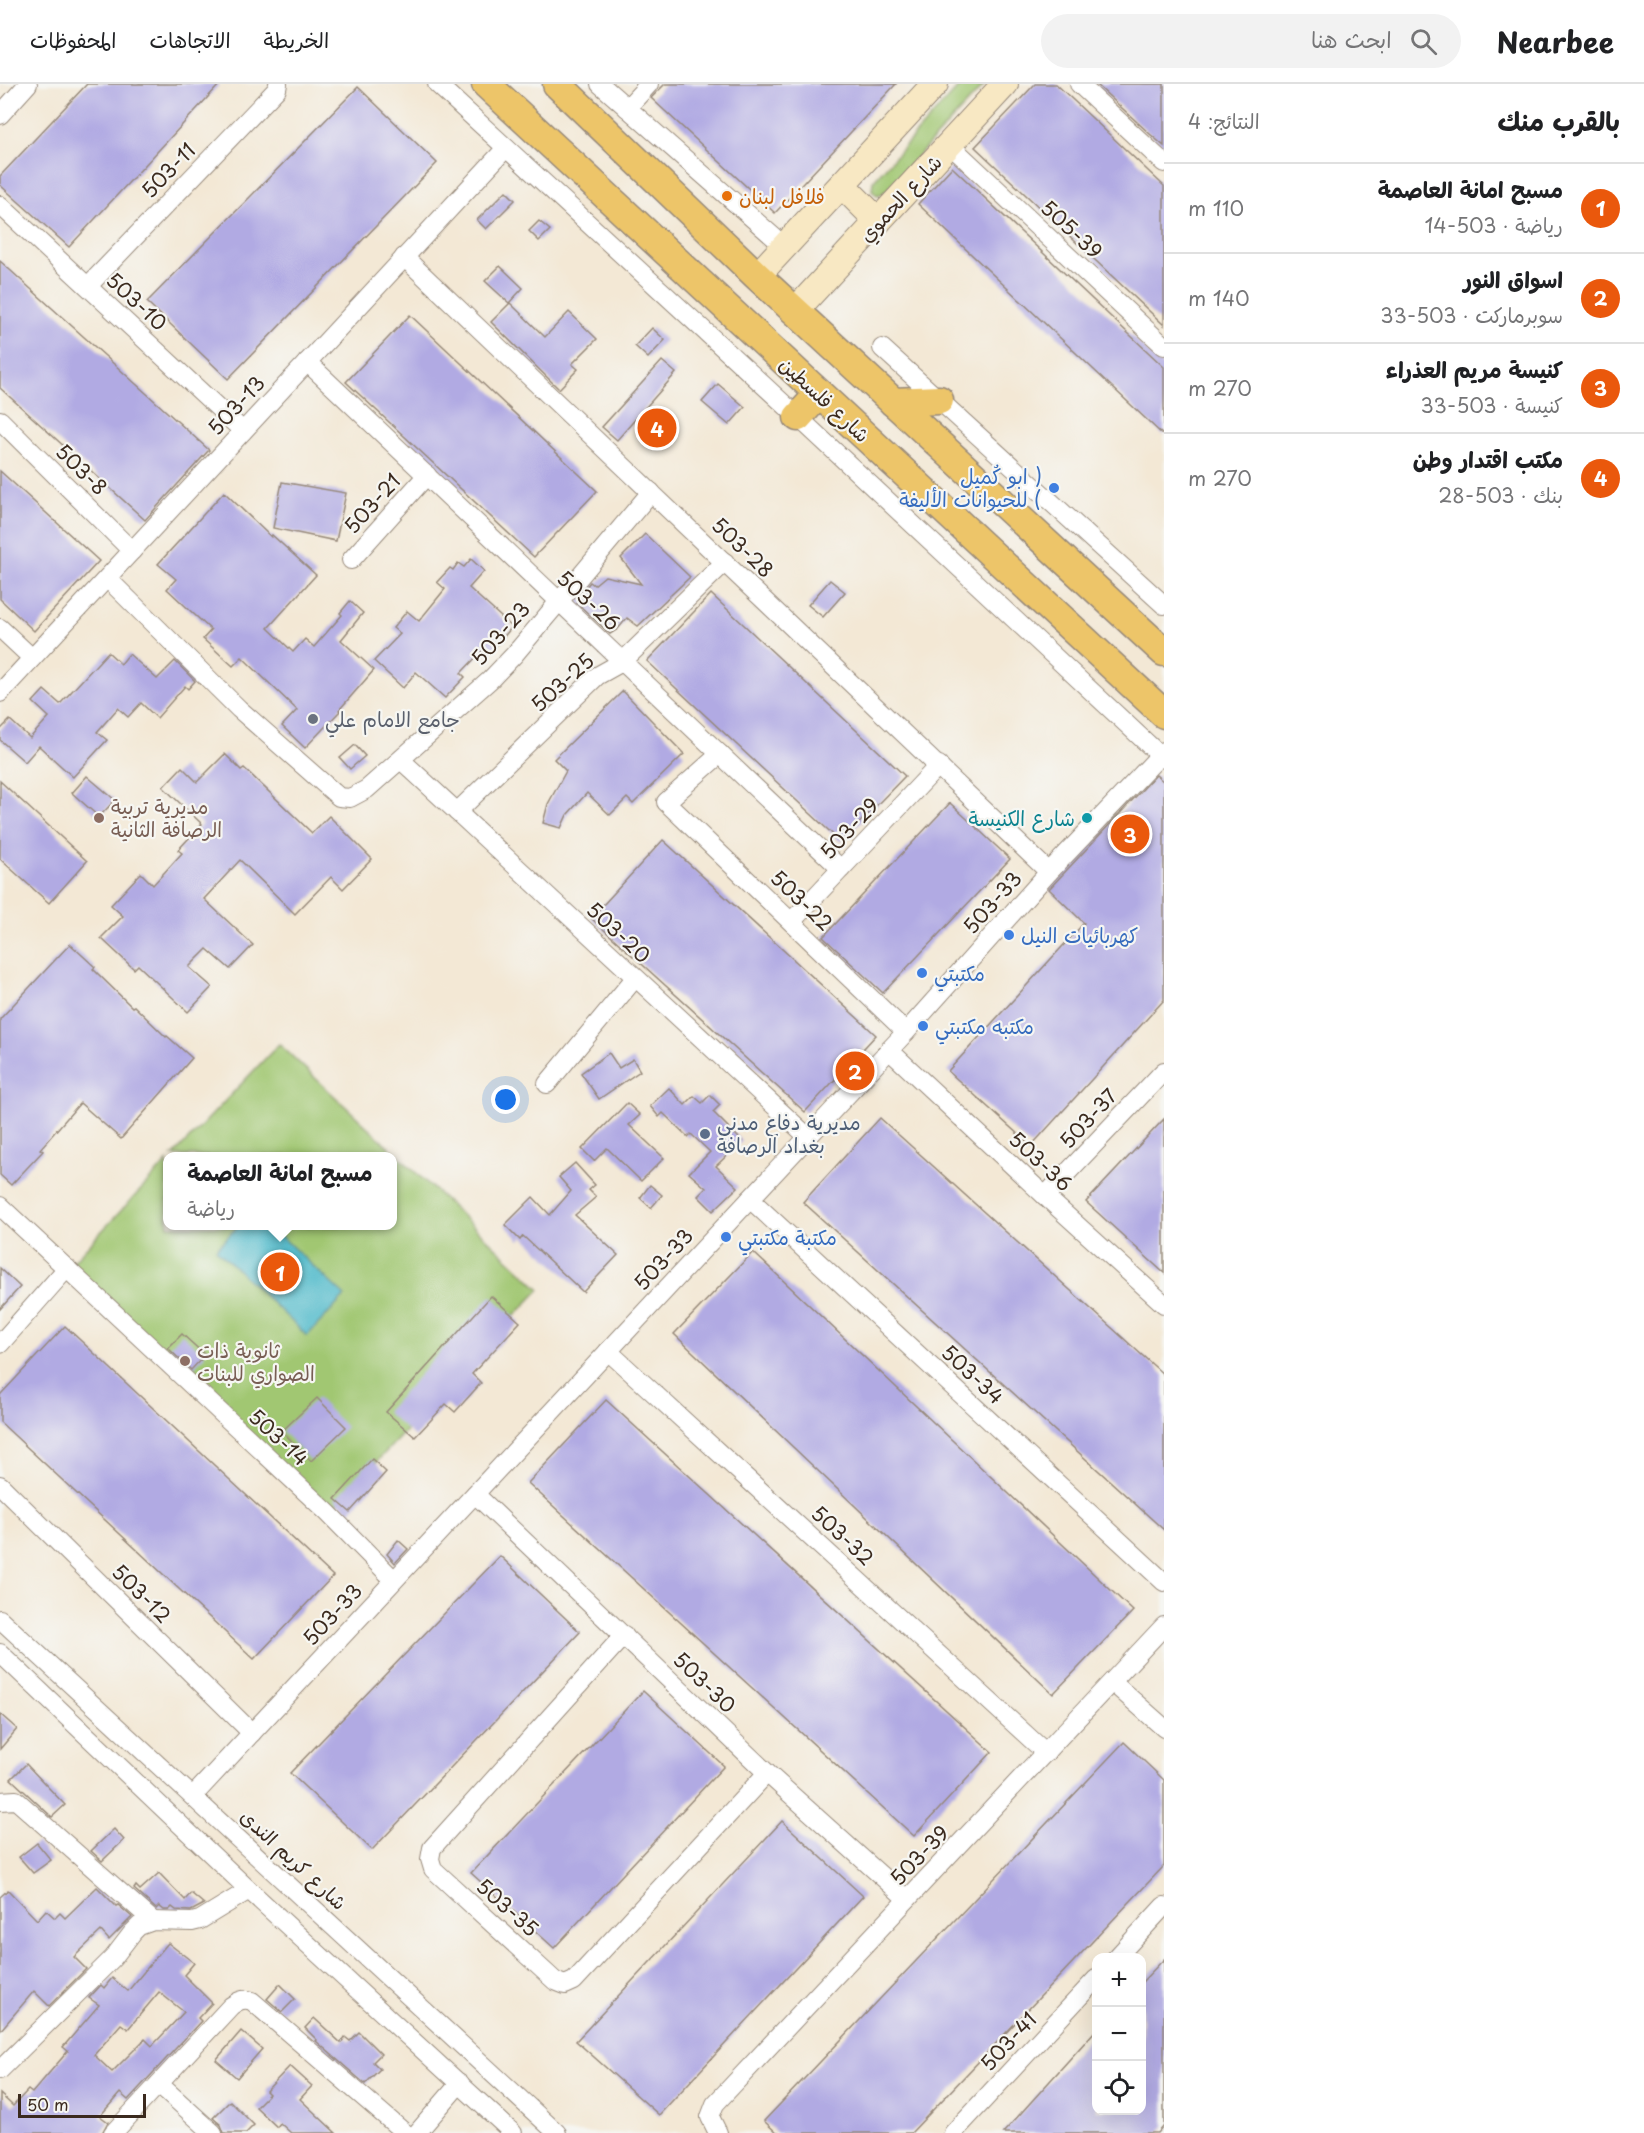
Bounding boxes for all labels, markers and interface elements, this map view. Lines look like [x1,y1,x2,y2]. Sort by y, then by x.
search box [1041,14,1461,68]
text: Nearbee [1497,20,1614,63]
text: ابحث هنا [1311,22,1392,55]
text: المحفوظات [30,23,116,55]
text: الاتجاهات [149,23,231,55]
text: الخريطة [264,23,329,55]
icon: search [1407,25,1440,58]
text: بالقرب منك [1498,101,1620,140]
text: النتائج: 4 [1188,106,1260,136]
street label: 503-11 [134,136,202,204]
street label: شارع الحموي [852,148,949,249]
text: مسبح امانة العاصمة [1378,172,1563,205]
place label: فلافل لبنان [739,181,825,211]
marker: فلافل لبنان [720,189,734,203]
street label: 505-39 [1035,193,1109,265]
text: 110 m [1188,193,1244,223]
text: 1 [1596,193,1605,223]
text: رياضة · 503-14 [1424,210,1563,240]
text: اسواق النور [1464,262,1563,295]
street label: 503-10 [100,265,174,337]
text: 140 m [1188,283,1250,313]
text: 2 [1593,283,1608,313]
text: سوبرماركت · 503-33 [1380,300,1563,330]
street label: شارع فلسطين [773,349,877,449]
text: كنيسة مريم العذراء [1386,352,1563,385]
street label: 503-13 [200,368,272,442]
text: 270 m [1188,373,1252,403]
text: 3 [1594,373,1607,403]
text: كنيسة · 503-33 [1420,390,1563,420]
pin: 4 [638,406,676,450]
street label: 503-8 [49,436,115,502]
text: مكتب اقتدار وطن [1413,442,1563,475]
place label: ابو كُميل ) للحيوانات الأليفة ( [899,461,1042,514]
text: 270 m [1188,463,1252,493]
text: 4 [1594,463,1607,493]
street label: 503-21 [337,466,407,540]
text: بنك · 503-28 [1438,480,1563,510]
marker: ابو كُميل ) للحيوانات الأليفة ( [1047,481,1061,495]
street label: 503-28 [705,510,781,584]
street label: 503-26 [551,563,627,637]
street label: 503-23 [464,594,536,672]
street label: 503-25 [524,646,600,718]
place label: جامع الامام علي [325,704,460,738]
marker: جامع الامام علي [306,712,320,726]
street label: 503-29 [813,790,885,866]
place label: مديرية تربية الرصافة الثانية [111,791,222,844]
place label: شارع الكنيسة [968,803,1075,833]
marker: مديرية تربية الرصافة الثانية [92,811,106,825]
marker: شارع الكنيسة [1080,811,1094,825]
pin: 3 [1110,812,1150,856]
street label: 503-22 [764,863,840,937]
street label: 503-33 [956,864,1028,940]
street label: 503-20 [580,895,658,969]
place label: كهربائيات النيل [1021,920,1138,950]
marker: كهربائيات النيل [1002,928,1016,942]
place label: مكتبتي [934,958,985,992]
marker: مكتبتي [915,966,929,980]
place label: مكتبه مكتبتي [935,1011,1034,1045]
marker: مكتبه مكتبتي [916,1019,930,1033]
pin: 2 [836,1048,874,1094]
street label: 503-37 [1052,1081,1124,1155]
your location [491,1085,520,1114]
place label: مديرية دفاع مدني بغداد الرصافة [717,1107,861,1160]
street label: 503-36 [1003,1124,1079,1198]
marker: مديرية دفاع مدني بغداد الرصافة [698,1127,712,1141]
popup [163,1152,397,1230]
text: مسبح امانة العاصمة [187,1155,373,1188]
text: رياضة [187,1193,235,1223]
street label: 503-33 [626,1221,700,1297]
place label: مكتبة مكتبتي [738,1222,837,1256]
marker: مكتبة مكتبتي [719,1230,733,1244]
pin: 1 [260,1250,300,1294]
place label: ثانوية ذات الصواري للبنات [197,1335,315,1389]
street label: 503-34 [935,1337,1011,1411]
marker: ثانوية ذات الصواري للبنات [178,1354,192,1368]
street label: 503-14 [242,1401,316,1473]
street label: 503-32 [805,1498,881,1572]
street label: 503-12 [106,1557,178,1629]
street label: 503-33 [295,1576,369,1652]
street label: 503-30 [667,1644,743,1720]
street label: شارع كريم الندى [233,1802,354,1917]
street label: 503-39 [883,1818,955,1892]
street label: 503-35 [470,1871,546,1943]
map controls [1092,1953,1146,2115]
button: + [1092,1953,1146,2007]
street label: 503-41 [973,2005,1043,2077]
button: − [1092,2007,1146,2061]
button: locate [1092,2061,1146,2115]
scale bar [18,2091,146,2118]
text: 50 m [27,2092,68,2116]

